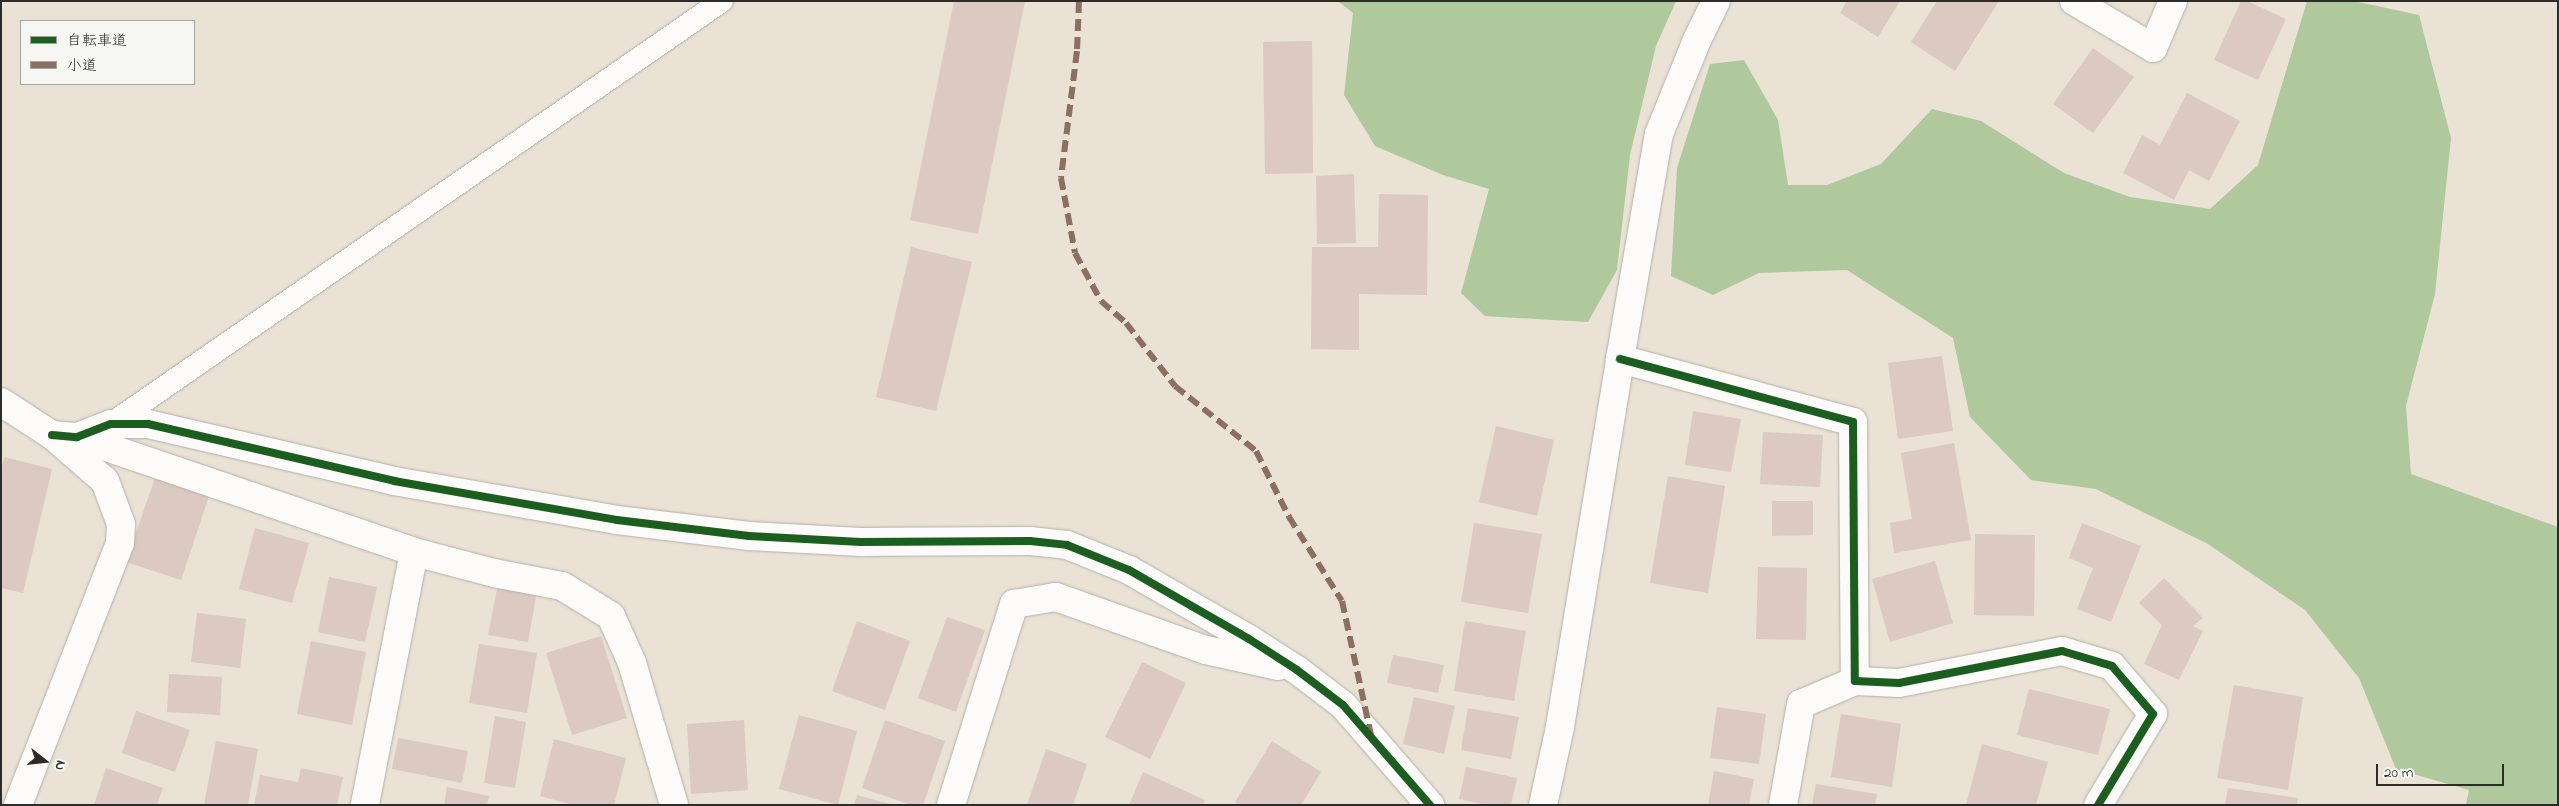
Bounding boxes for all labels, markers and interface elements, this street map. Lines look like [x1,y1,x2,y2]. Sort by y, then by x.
legend [20,20,195,85]
text: 自転車道 [67,30,127,52]
text: 小道 [67,55,97,77]
north arrow [20,736,70,786]
scale bar [2379,754,2506,786]
text: N [49,758,71,773]
text: 20 m [2384,762,2413,784]

